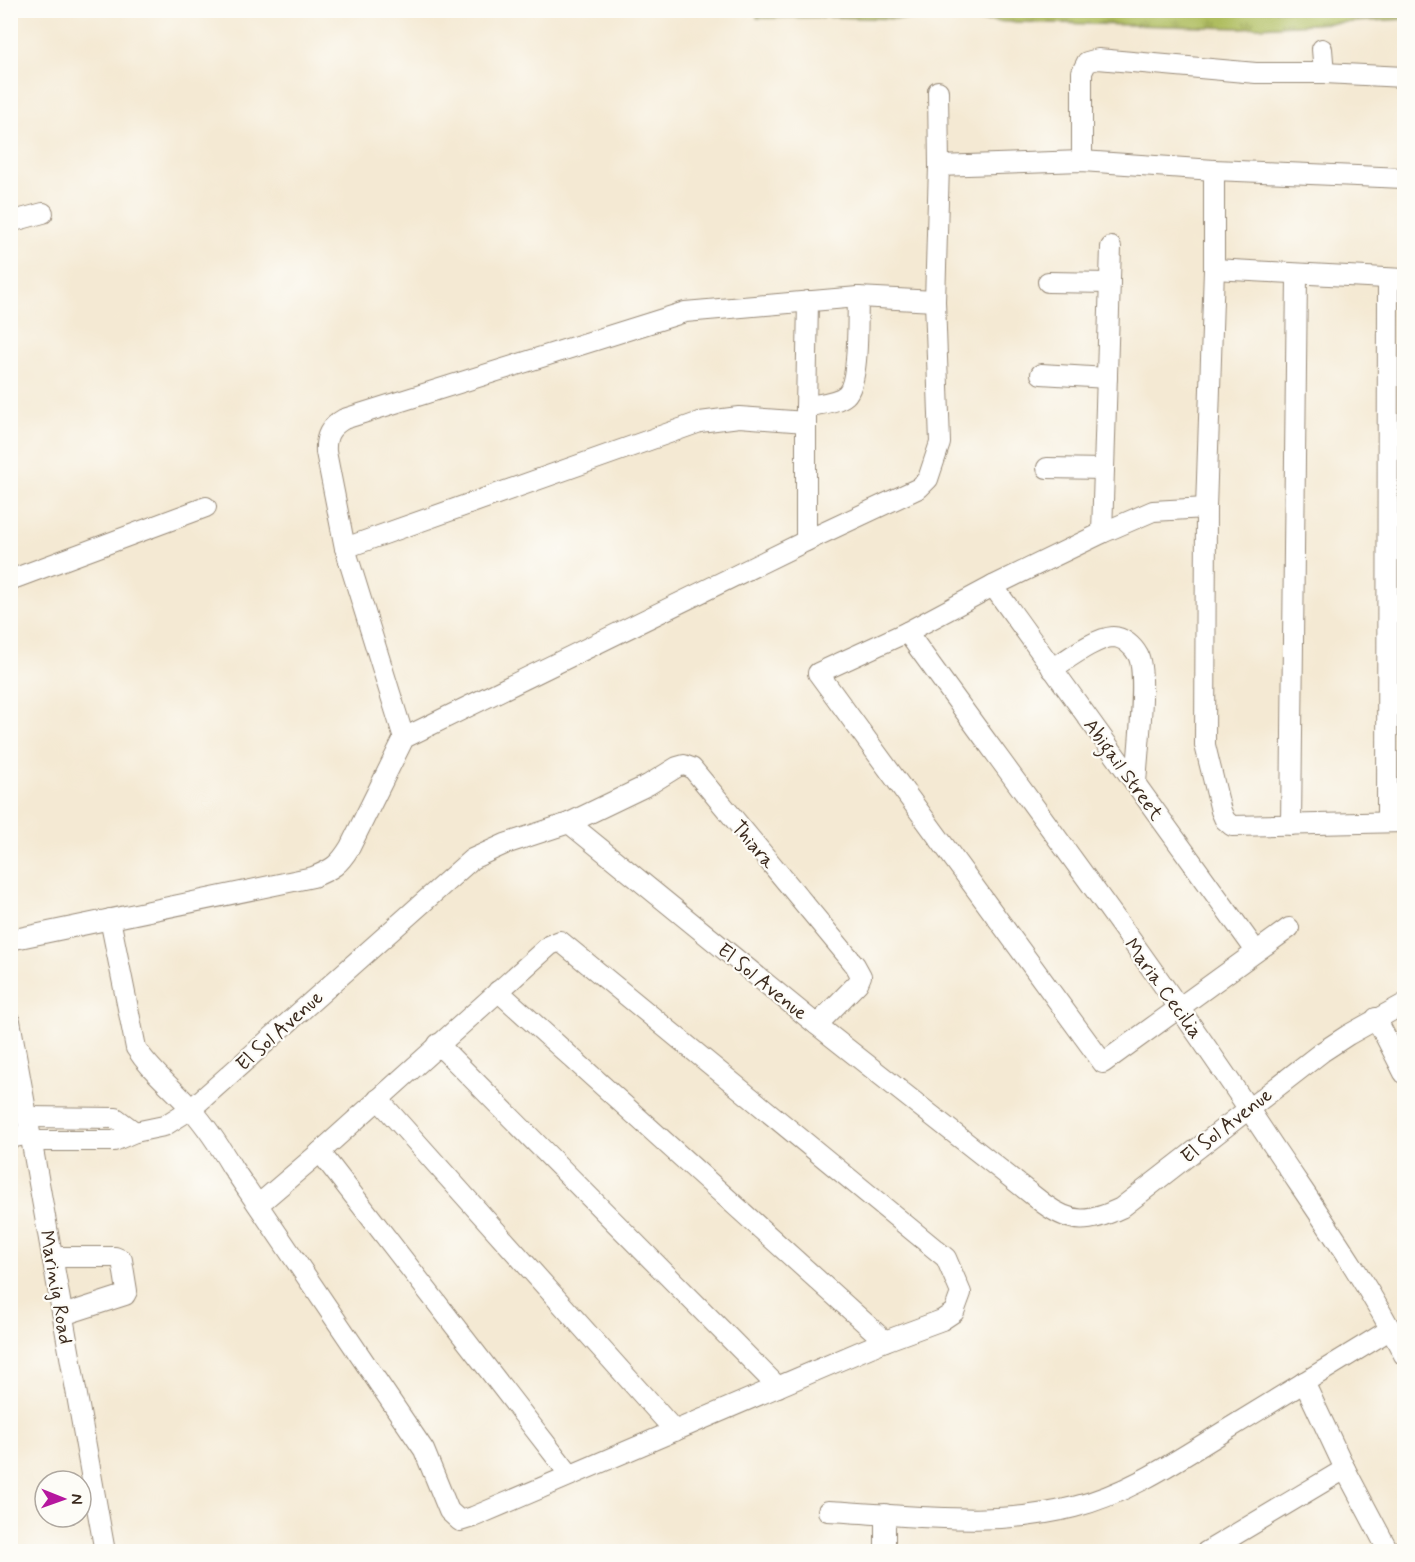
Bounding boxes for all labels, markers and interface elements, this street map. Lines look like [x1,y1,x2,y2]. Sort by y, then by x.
street label: Abigail Street [1075,713,1169,828]
street label: Thiara [725,815,782,876]
street label: Maria Cecilia [1117,933,1208,1045]
street label: El Sol Avenue [711,937,813,1027]
street label: El Sol Avenue [230,985,330,1078]
street label: El Sol Avenue [1176,1082,1278,1170]
street label: Marinig Road [32,1228,79,1346]
north arrow [33,1469,93,1529]
text: N [66,1494,87,1505]

